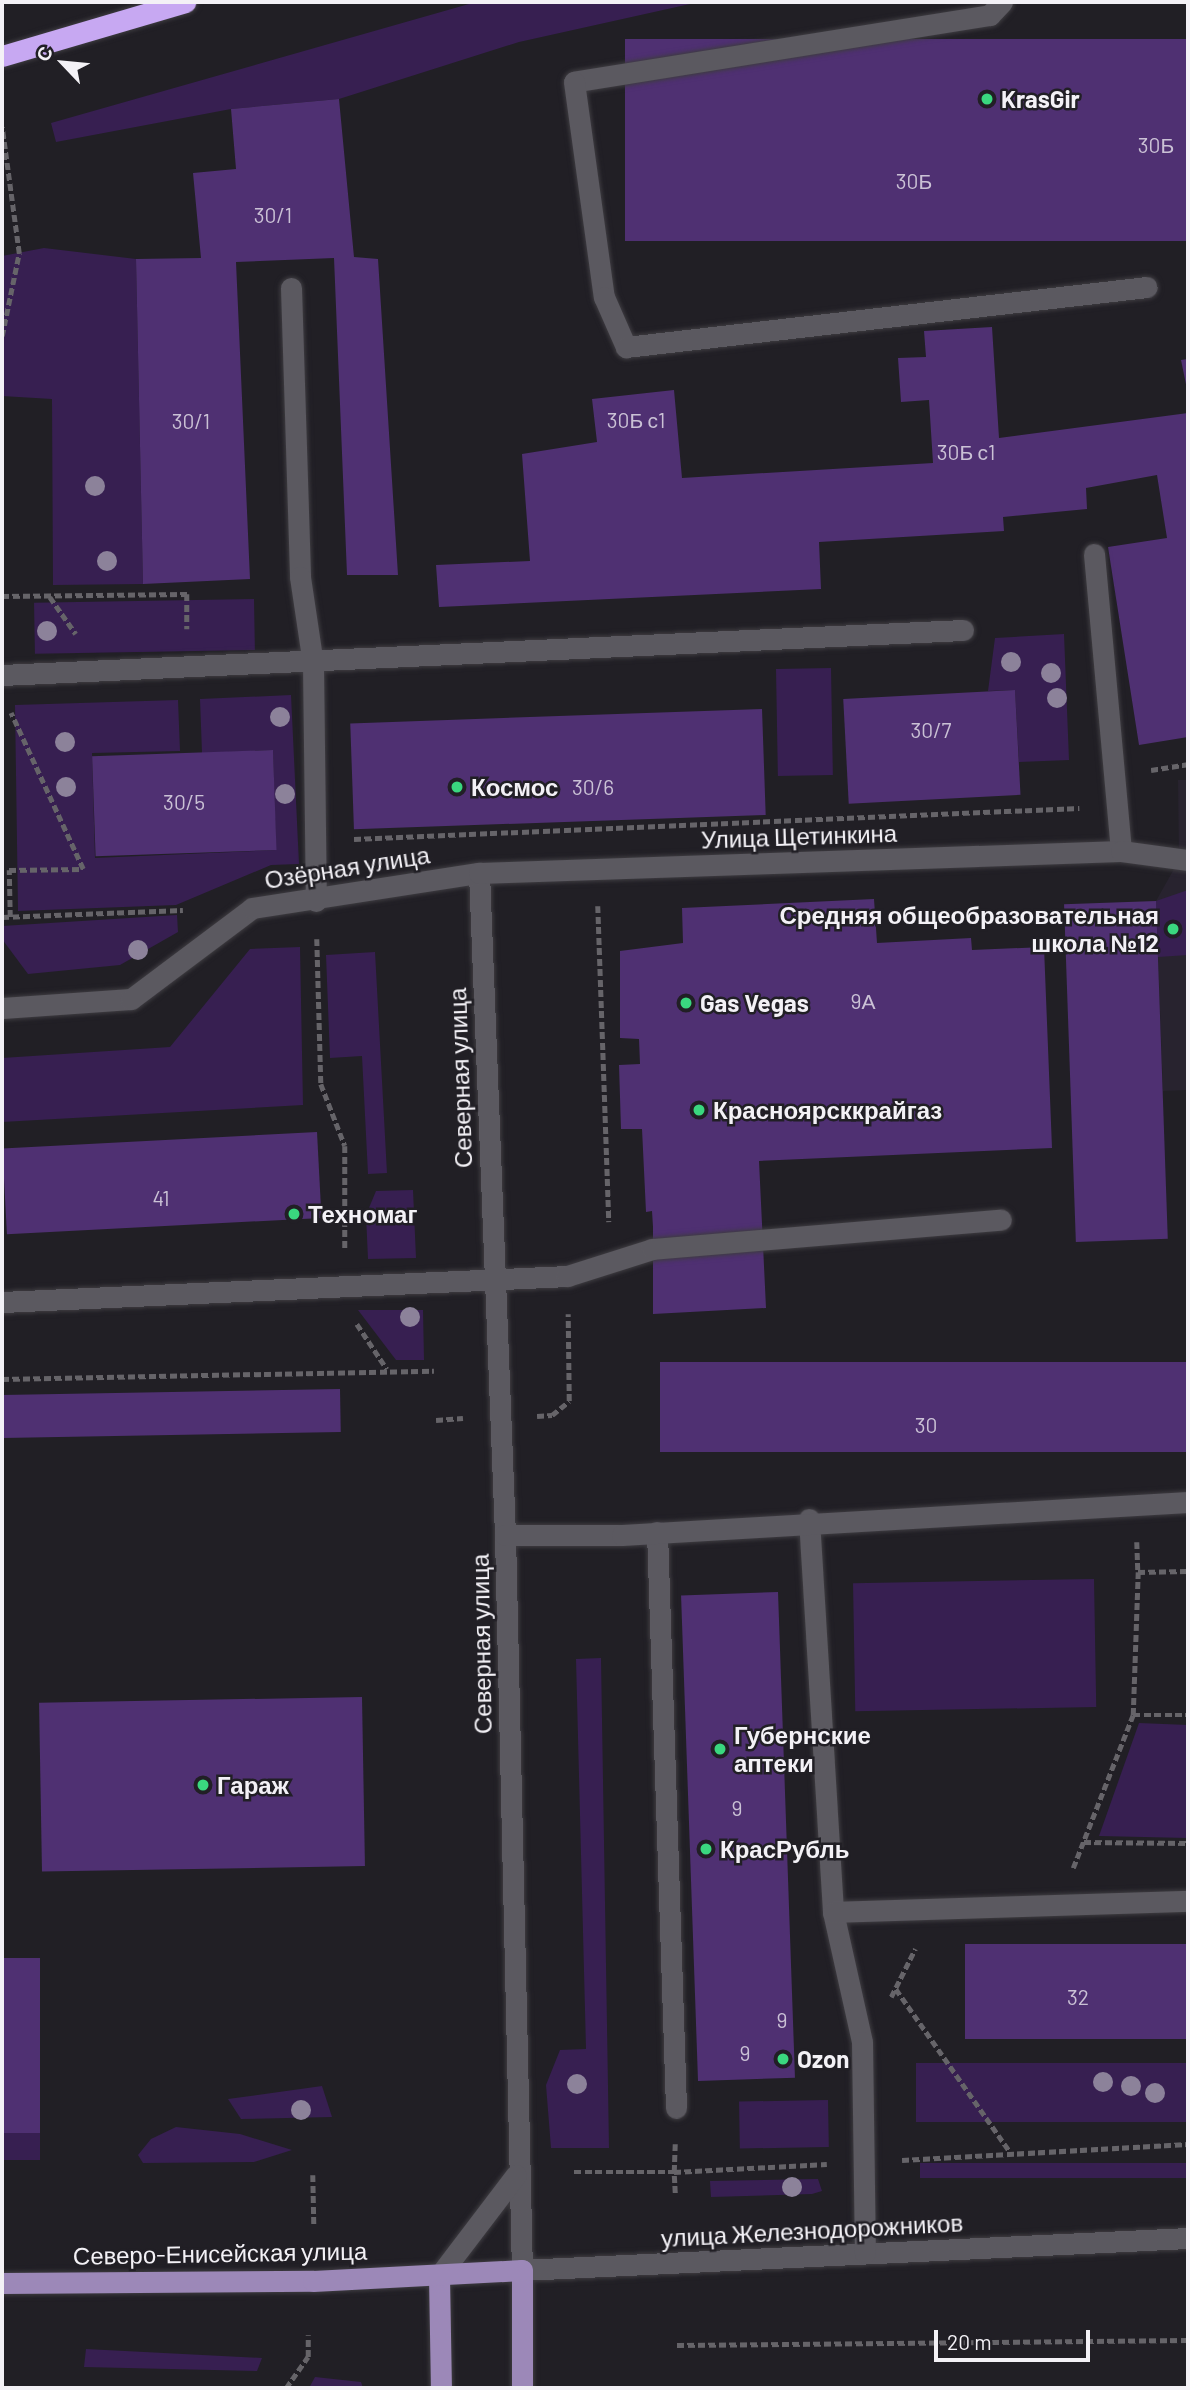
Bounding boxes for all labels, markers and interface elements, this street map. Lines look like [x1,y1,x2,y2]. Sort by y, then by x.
north arrow [28,28,98,98]
text: С [30,42,57,65]
place label: KrasGir [1001,85,1080,113]
marker: KrasGir [979,91,995,107]
house number: 30Б [1138,132,1174,158]
house number: 30Б [896,168,932,194]
house number: 30/1 [254,202,292,228]
house number: 30Б с1 [607,407,665,433]
house number: 30/1 [172,408,210,434]
house number: 30Б с1 [937,439,995,465]
house number: 30/7 [910,717,952,743]
place label: Космос [471,773,558,801]
house number: 30/6 [572,774,614,800]
marker: Космос [449,779,465,795]
house number: 30/5 [163,789,205,815]
street label: Улица Щетинкина [700,818,898,854]
street label: Озёрная улица [262,840,432,894]
place label: Средняя общеобразовательная школа №12 [780,901,1159,957]
marker: Средняя общеобразовательная школа №12 [1165,921,1181,937]
street label: Северная улица [442,987,478,1169]
house number: 9А [851,988,875,1014]
place label: Gas Vegas [700,989,809,1017]
marker: Gas Vegas [678,995,694,1011]
place label: Красноярсккрайгаз [713,1096,942,1124]
marker: Красноярсккрайгаз [691,1102,707,1118]
house number: 41 [153,1185,169,1211]
place label: Техномаг [308,1200,417,1228]
marker: Техномаг [286,1206,302,1222]
house number: 30 [915,1412,937,1438]
street label: Северная улица [465,1554,497,1734]
place label: Губернские аптеки [734,1721,871,1777]
marker: Губернские аптеки [712,1741,728,1757]
place label: Гараж [217,1771,289,1799]
marker: Гараж [195,1777,211,1793]
house number: 9 [732,1795,742,1821]
place label: КрасРубль [720,1835,850,1863]
marker: КрасРубль [698,1841,714,1857]
house number: 32 [1067,1984,1089,2010]
house number: 9 [777,2007,787,2033]
house number: 9 [740,2040,750,2066]
place label: Ozon [797,2045,849,2073]
marker: Ozon [775,2051,791,2067]
street label: улица Железнодорожников [660,2208,964,2252]
street label: Северо-Енисейская улица [73,2236,367,2270]
scale bar [938,2316,1094,2360]
text: 20 m [947,2329,992,2354]

